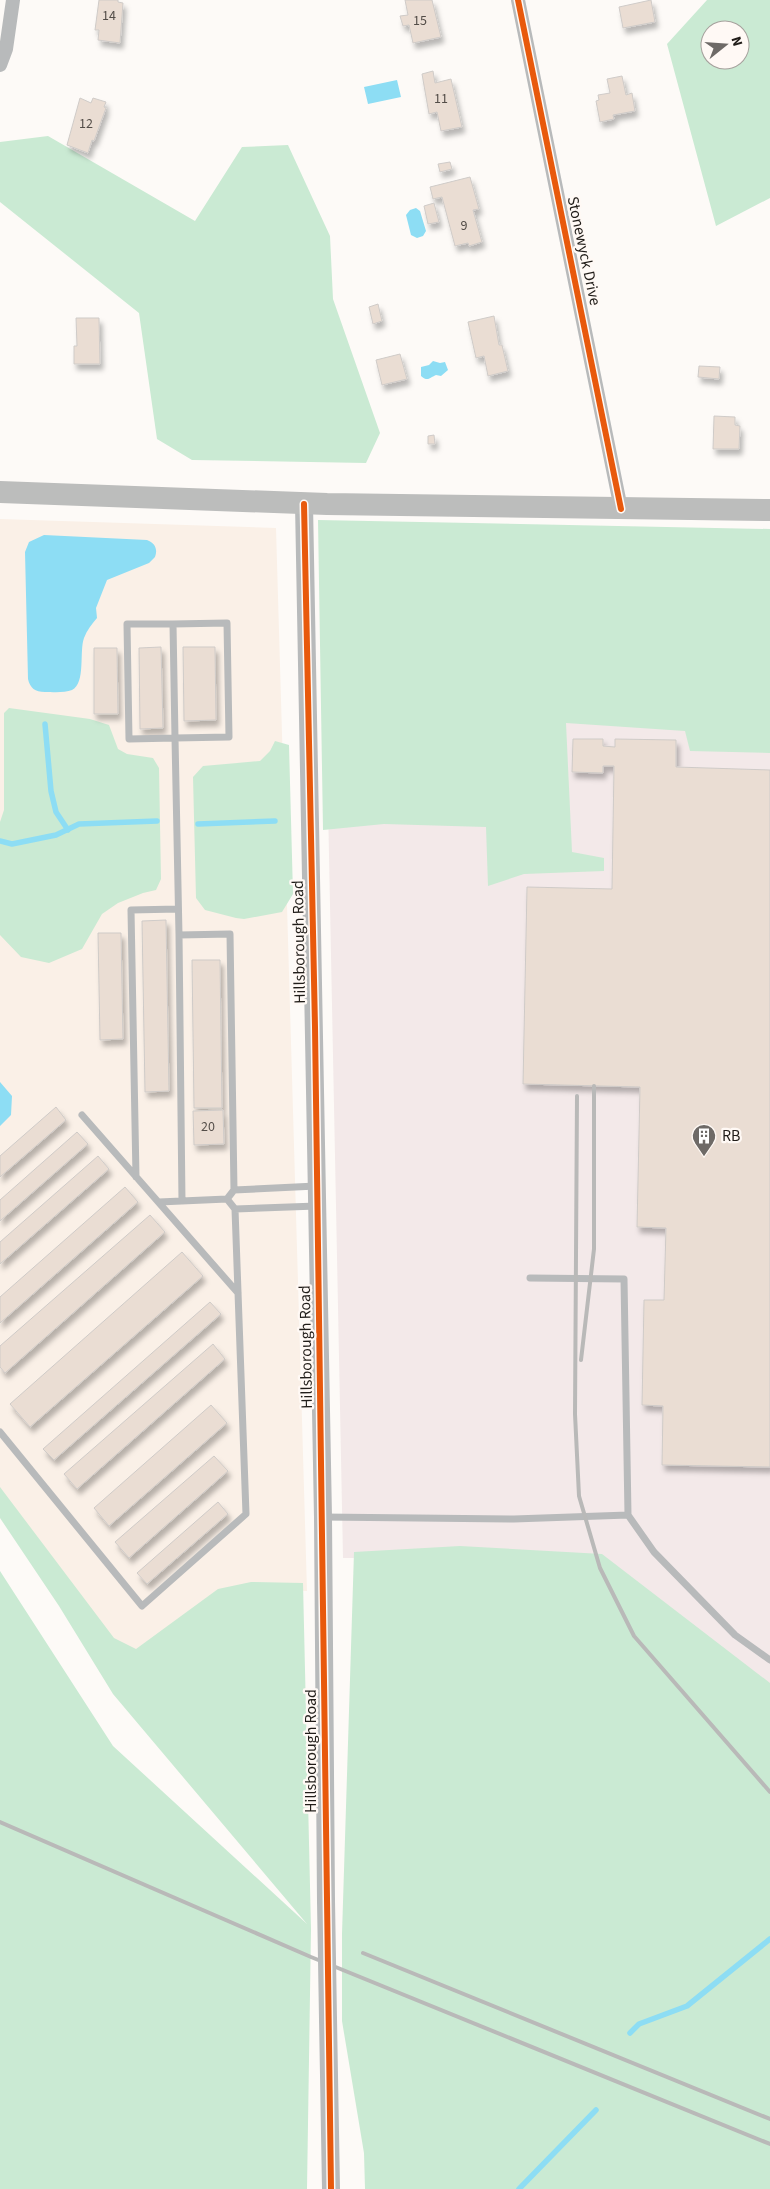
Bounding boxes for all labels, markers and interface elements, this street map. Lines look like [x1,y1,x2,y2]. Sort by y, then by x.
house number: 14 [102,6,116,26]
house number: 15 [413,11,427,31]
north arrow [700,20,750,70]
text: N [726,34,747,49]
house number: 11 [434,89,448,109]
house number: 12 [79,114,93,134]
street label: Stonewyck Drive [562,195,606,308]
house number: 9 [461,216,468,236]
street label: Hillsborough Road [287,880,311,1004]
house number: 20 [201,1117,215,1137]
building icon: RB [691,1123,717,1157]
place label: RB [722,1125,741,1147]
street label: Hillsborough Road [294,1285,318,1409]
street label: Hillsborough Road [300,1689,322,1813]

